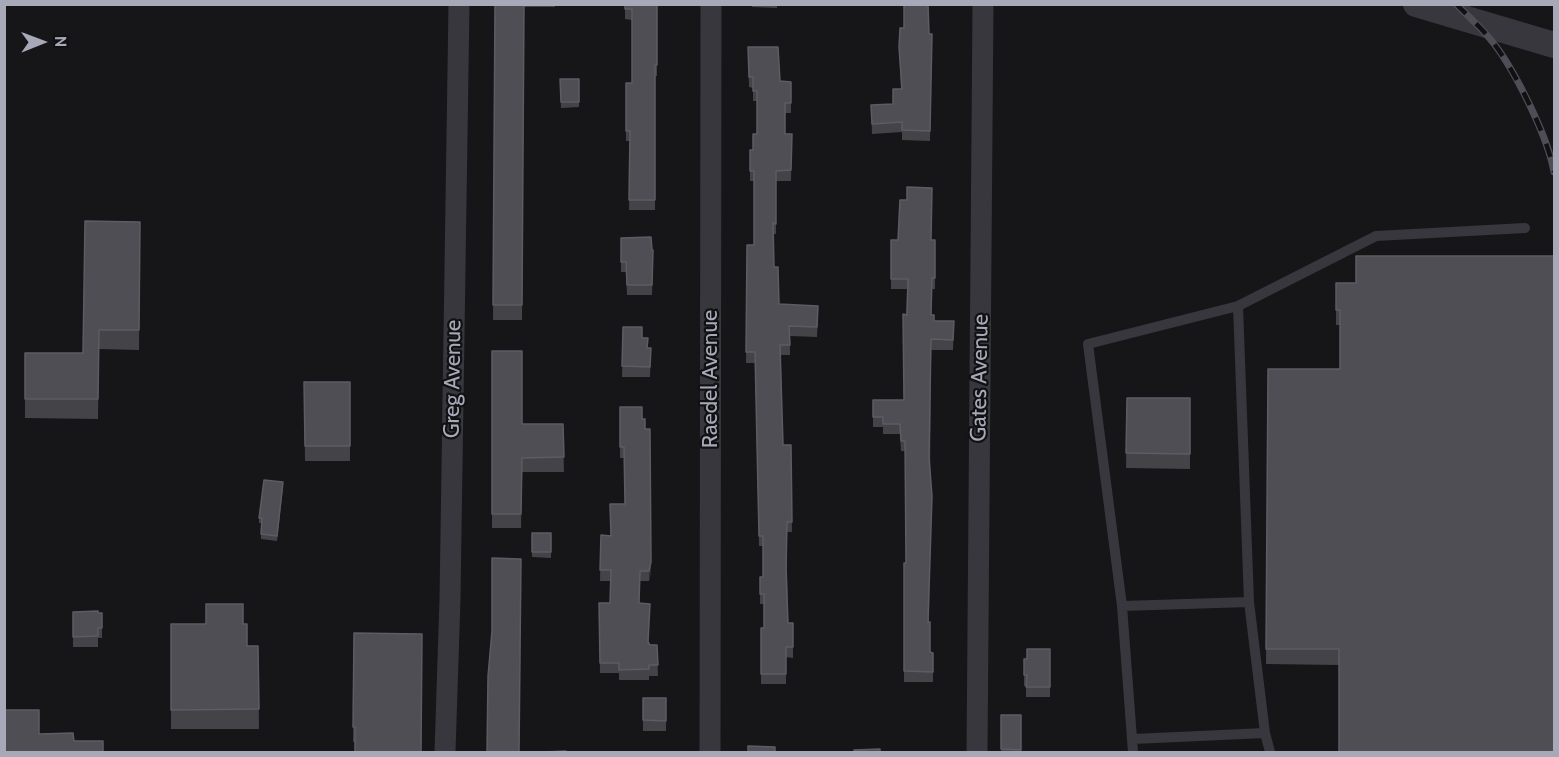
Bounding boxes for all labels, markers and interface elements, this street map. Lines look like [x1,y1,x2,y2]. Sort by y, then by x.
north arrow [12,12,72,72]
text: N [51,36,70,47]
street label: Raedel Avenue [698,310,724,448]
street label: Gates Avenue [966,314,994,442]
street label: Greg Avenue [439,320,467,438]

